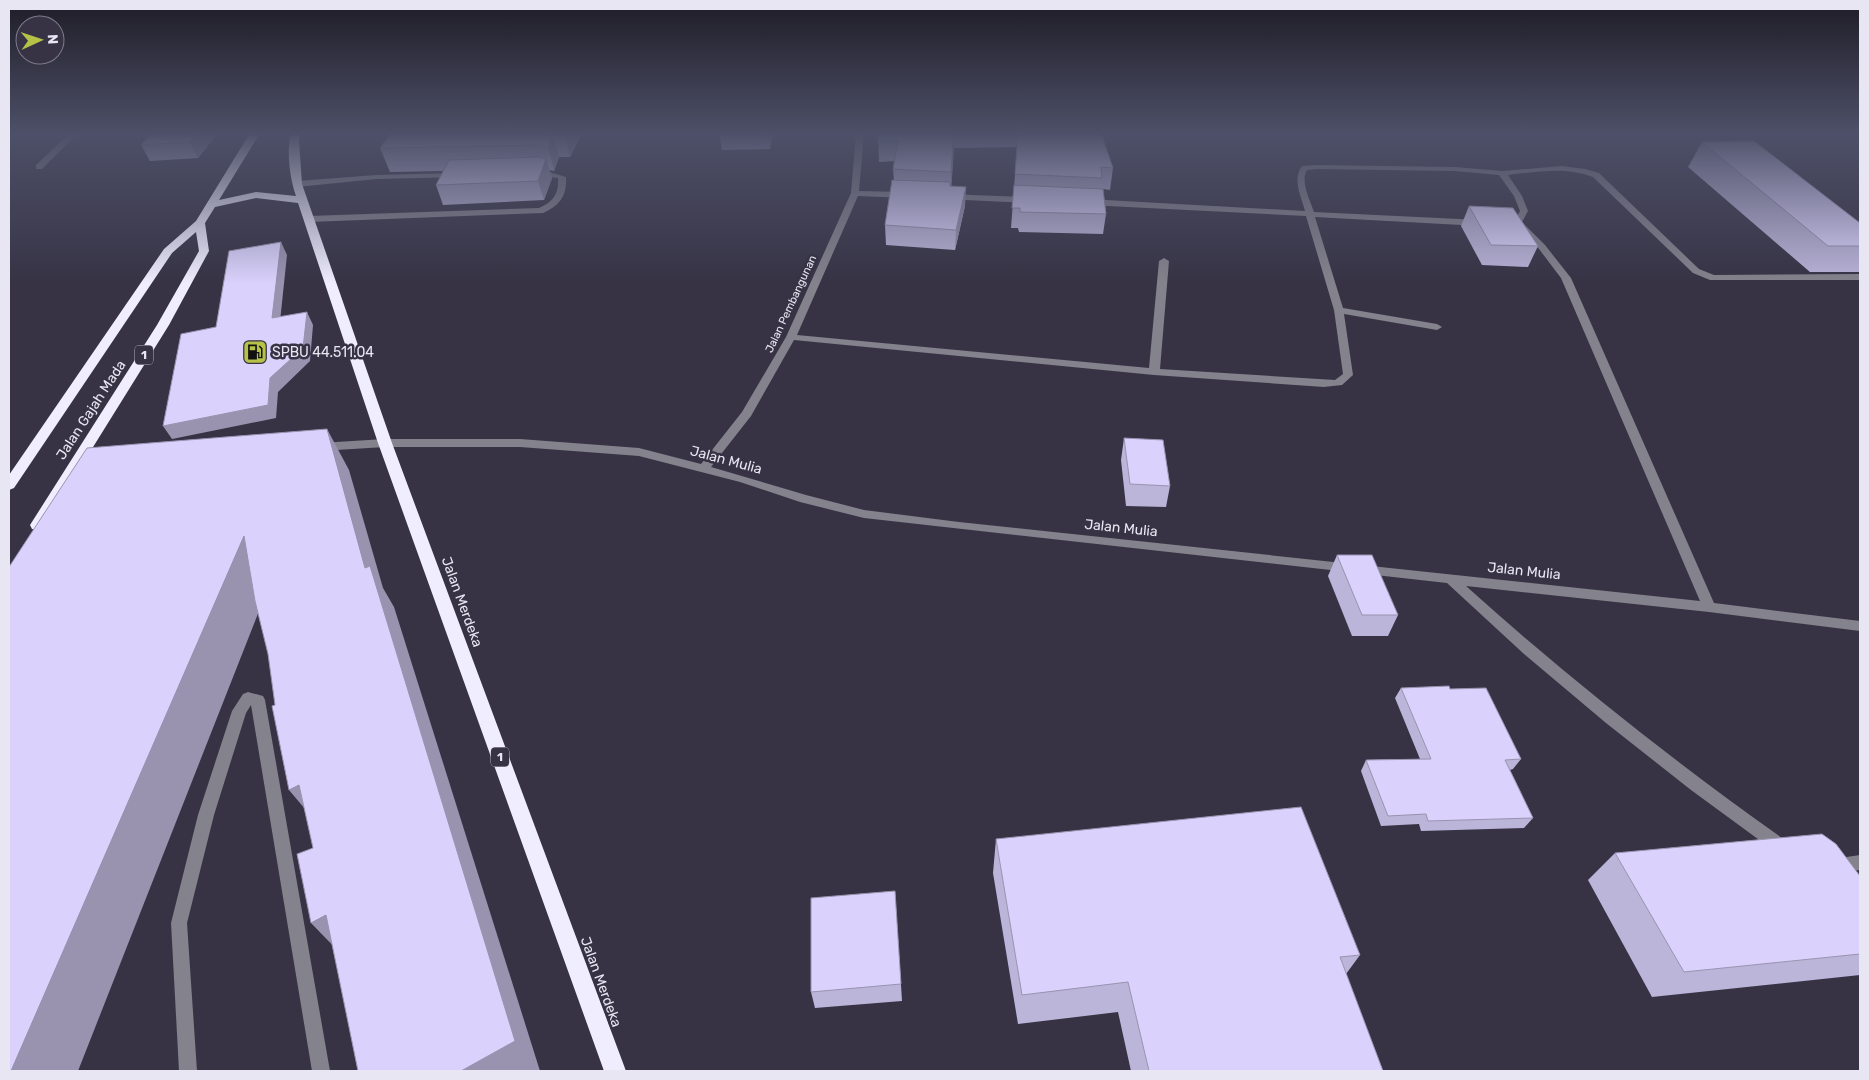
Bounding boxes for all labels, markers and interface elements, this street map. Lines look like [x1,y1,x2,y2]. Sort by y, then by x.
north arrow [15,15,65,65]
text: N [44,34,61,45]
street label: Jalan Pembangunan [763,253,819,355]
fuel station icon: SPBU 44.511.04 [242,339,268,365]
place label: SPBU 44.511.04 [272,344,374,361]
road number: 1 [135,346,153,364]
street label: Jalan Gajah Mada [53,357,129,463]
street label: Jalan Mulia [688,442,764,478]
street label: Jalan Mulia [1083,516,1159,540]
street label: Jalan Merdeka [438,555,486,649]
street label: Jalan Mulia [1486,559,1562,583]
road number: 1 [491,748,509,766]
street label: Jalan Merdeka [577,935,625,1029]

